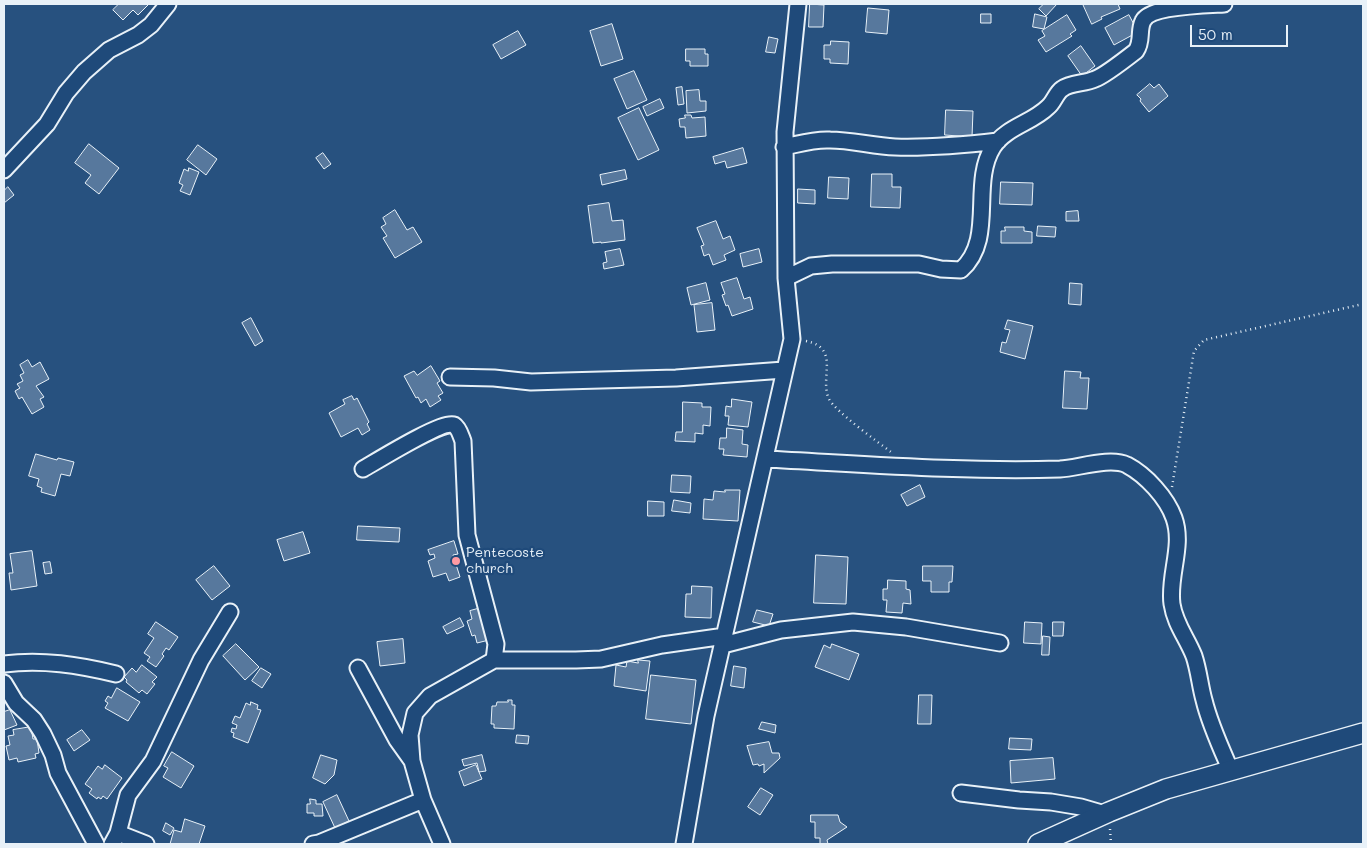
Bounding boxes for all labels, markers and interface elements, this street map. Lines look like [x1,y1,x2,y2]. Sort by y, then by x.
scale bar [1192,15,1290,47]
text: 50 m [1198,24,1233,44]
place label: Pentecoste church [466,545,544,578]
marker: Pentecoste church [450,555,462,567]

